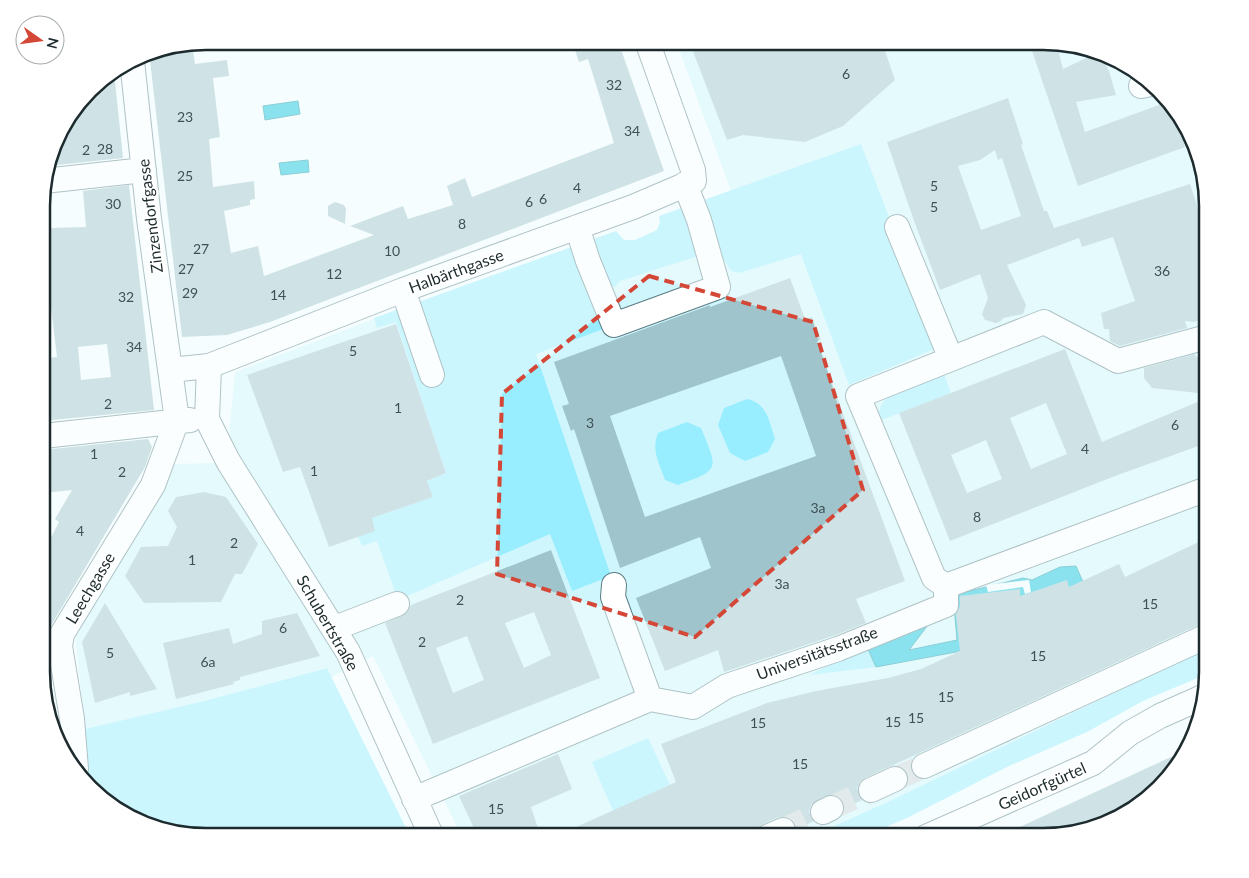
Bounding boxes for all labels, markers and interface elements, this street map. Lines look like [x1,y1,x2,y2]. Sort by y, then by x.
north arrow [15,15,65,65]
text: N [44,36,63,51]
house number: 6 [842,65,850,82]
house number: 32 [606,76,622,93]
house number: 23 [177,108,193,125]
house number: 34 [624,122,640,139]
house number: 28 [97,140,113,157]
house number: 2 [82,141,90,158]
street label: Zinzendorfgasse [133,158,166,274]
house number: 25 [177,167,193,184]
house number: 5 [930,177,938,194]
house number: 4 [573,179,581,196]
house number: 6 [539,190,547,207]
house number: 6 [525,193,533,210]
house number: 30 [105,195,121,212]
house number: 5 [930,198,938,215]
house number: 8 [458,215,466,232]
house number: 27 [193,240,209,257]
house number: 10 [384,242,400,259]
street label: Halbärthgasse [406,245,506,297]
house number: 27 [178,260,194,277]
house number: 36 [1154,262,1170,279]
house number: 12 [326,265,342,282]
house number: 29 [182,284,198,301]
house number: 14 [270,286,286,303]
house number: 32 [118,288,134,305]
house number: 34 [126,338,142,355]
house number: 5 [349,342,357,359]
house number: 2 [104,395,112,412]
house number: 1 [394,399,402,416]
house number: 3 [586,414,594,431]
house number: 6 [1171,416,1179,433]
house number: 4 [1081,440,1089,457]
house number: 1 [90,445,98,462]
house number: 1 [310,462,318,479]
house number: 2 [118,463,126,480]
house number: 3a [810,499,826,516]
house number: 8 [973,508,981,525]
house number: 4 [76,522,84,539]
house number: 2 [230,534,238,551]
street label: Leechgasse [61,549,118,627]
house number: 1 [188,551,196,568]
street label: Schubertstraße [293,572,363,674]
house number: 3a [774,575,790,592]
house number: 2 [456,591,464,608]
house number: 15 [1142,595,1158,612]
house number: 6 [279,619,287,636]
street label: Universitätsstraße [754,622,880,683]
house number: 2 [418,633,426,650]
house number: 5 [106,644,114,661]
house number: 15 [1030,647,1046,664]
house number: 6a [200,653,216,670]
house number: 15 [938,688,954,705]
house number: 15 [908,709,924,726]
house number: 15 [885,713,901,730]
house number: 15 [750,714,766,731]
house number: 15 [792,755,808,772]
street label: Geidorfgürtel [995,758,1089,813]
house number: 15 [488,800,504,817]

